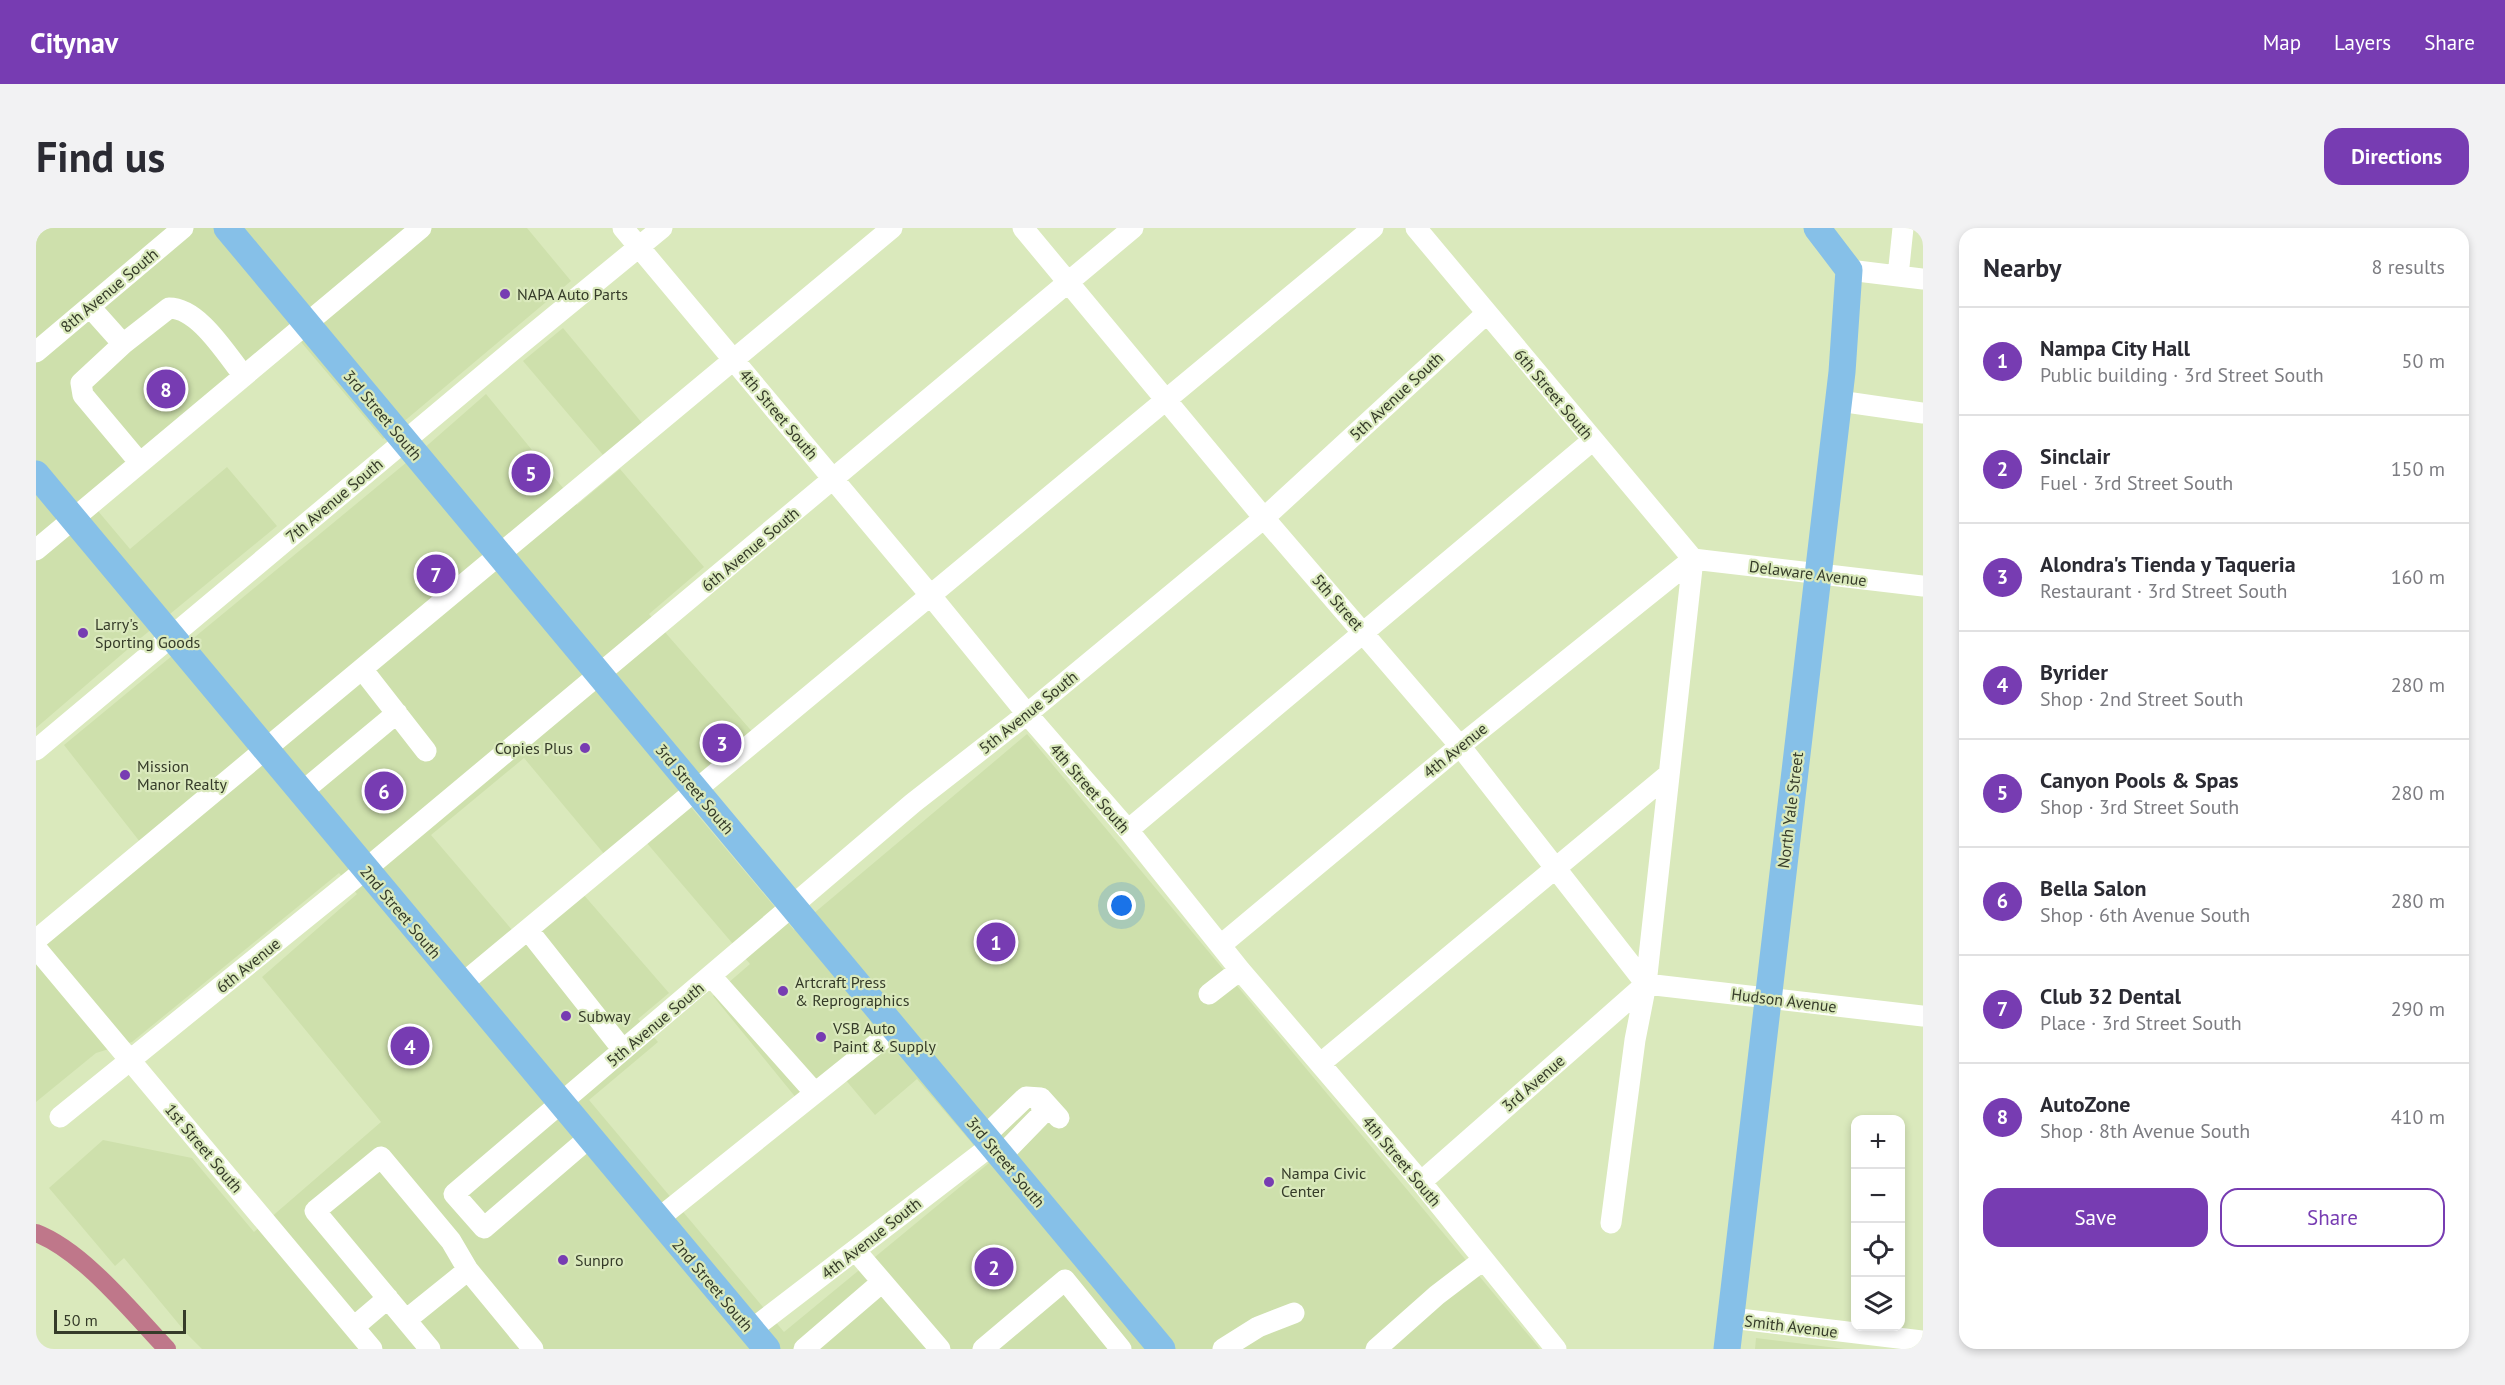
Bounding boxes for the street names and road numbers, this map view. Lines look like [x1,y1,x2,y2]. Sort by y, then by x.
street label: 8th Avenue South [56,244,162,336]
street label: 6th Street South [1510,345,1598,443]
street label: 5th Avenue South [1345,348,1447,444]
street label: 4th Street South [735,365,823,463]
street label: 3rd Street South [339,366,427,464]
street label: 7th Avenue South [281,454,387,546]
street label: 6th Avenue South [697,503,803,595]
street label: Delaware Avenue [1748,556,1868,590]
street label: 5th Street [1308,570,1368,635]
street label: 5th Avenue South [975,666,1081,758]
street label: 4th Avenue [1419,718,1491,782]
street label: 4th Street South [1046,739,1134,837]
street label: 3rd Street South [652,740,738,838]
street label: North Yale Street [1773,750,1807,869]
street label: 2nd Street South [356,861,446,963]
street label: 6th Avenue [212,933,284,997]
street label: 5th Avenue South [602,978,708,1070]
street label: Hudson Avenue [1730,984,1838,1016]
street label: 3rd Avenue [1498,1050,1568,1116]
street label: 1st Street South [161,1099,247,1197]
street label: 4th Street South [1358,1112,1446,1210]
street label: 3rd Street South [962,1113,1050,1211]
street label: 4th Avenue South [817,1193,925,1283]
street label: 2nd Street South [668,1234,758,1336]
street label: Smith Avenue [1743,1310,1839,1342]

